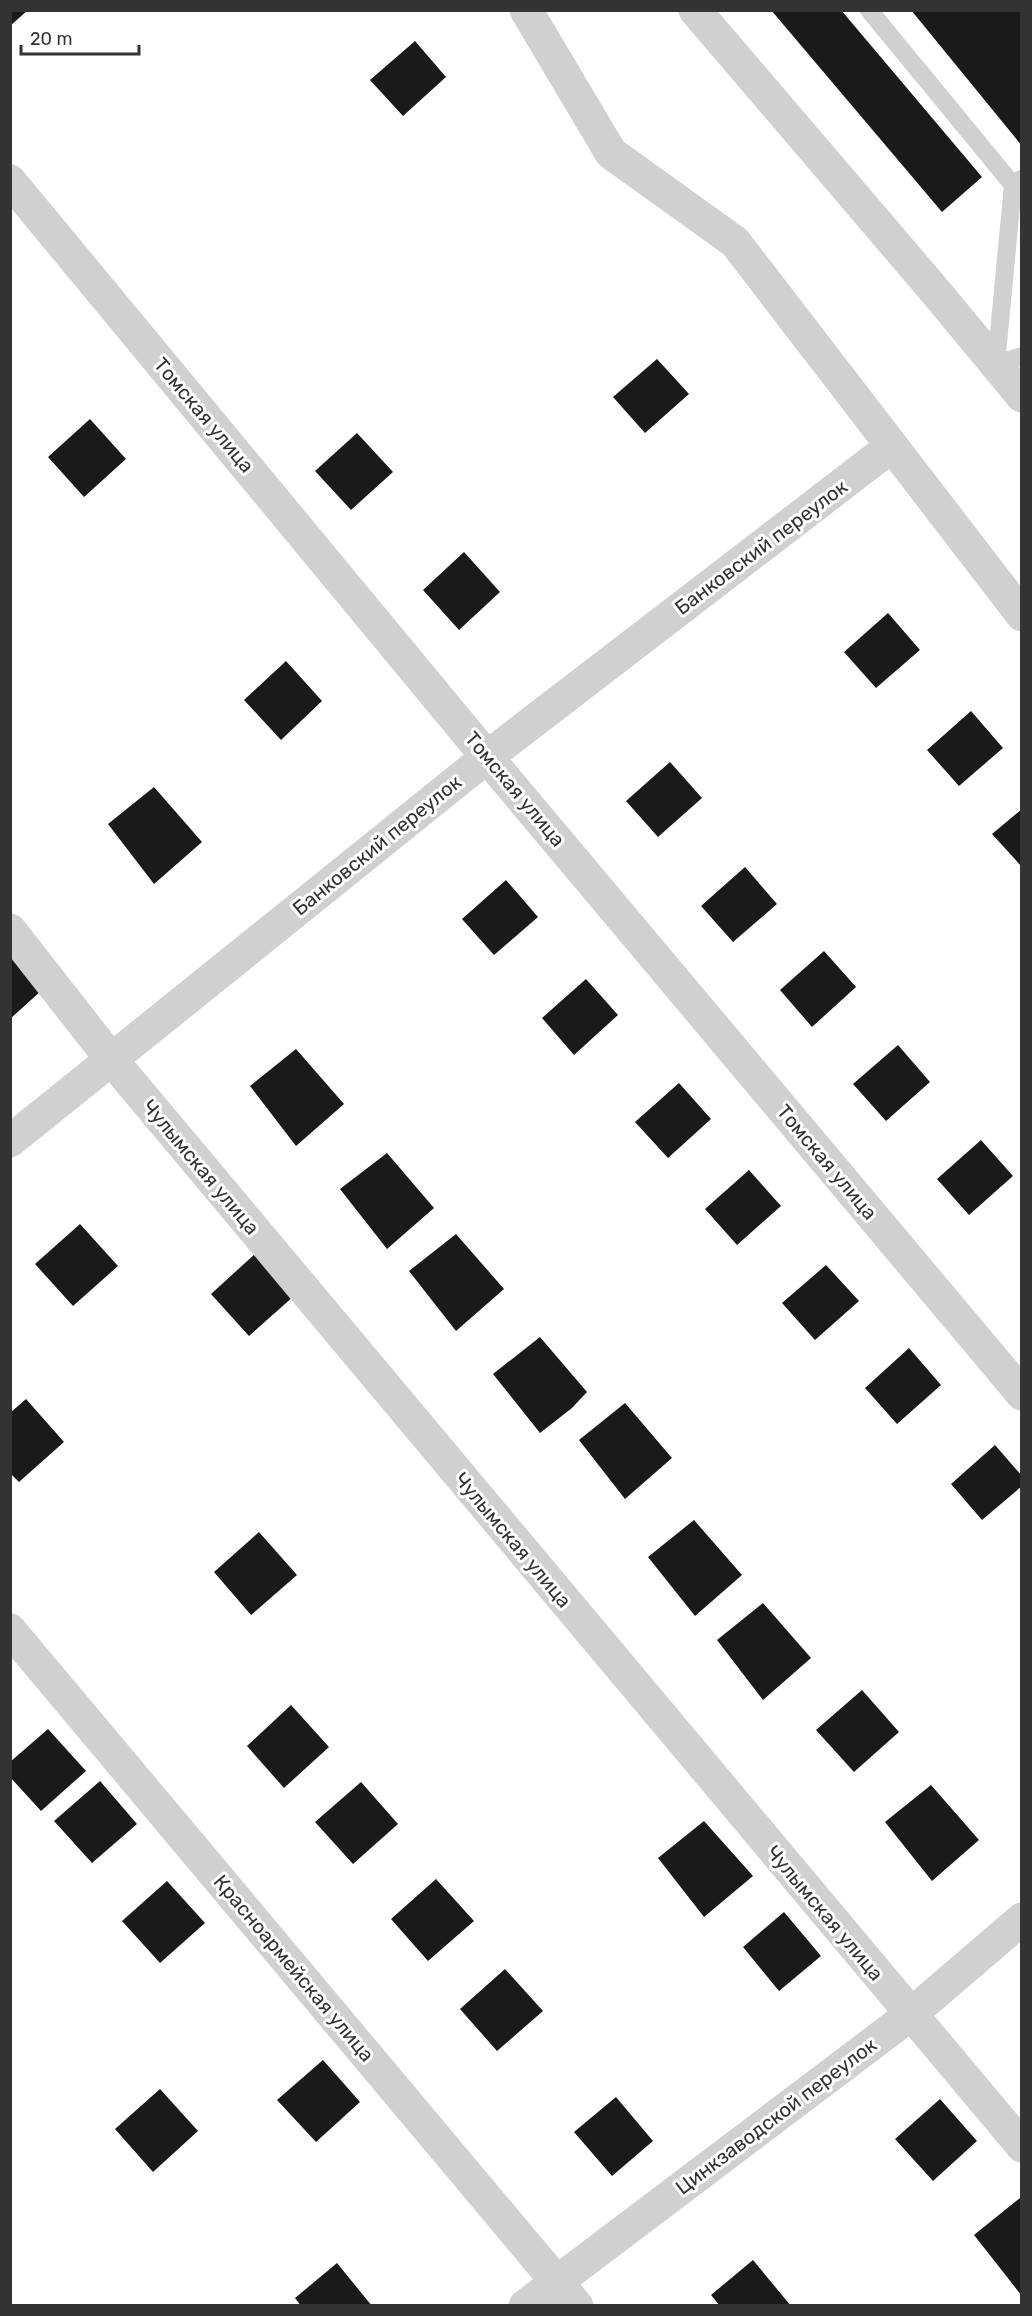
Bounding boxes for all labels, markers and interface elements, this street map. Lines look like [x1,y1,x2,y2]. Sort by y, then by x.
scale bar [21,18,140,56]
text: 20 m [30,28,72,50]
street label: Томская улица [149,353,259,477]
street label: Банковский переулок [670,474,852,620]
street label: Томская улица [460,727,570,851]
street label: Банковский переулок [288,769,466,920]
street label: Чулымская улица [138,1095,264,1239]
street label: Томская улица [772,1100,882,1224]
street label: Чулымская улица [450,1468,576,1612]
street label: Чулымская улица [762,1841,888,1985]
street label: Красноармейская улица [209,1870,379,2066]
street label: Цинкзаводской переулок [671,2032,881,2199]

